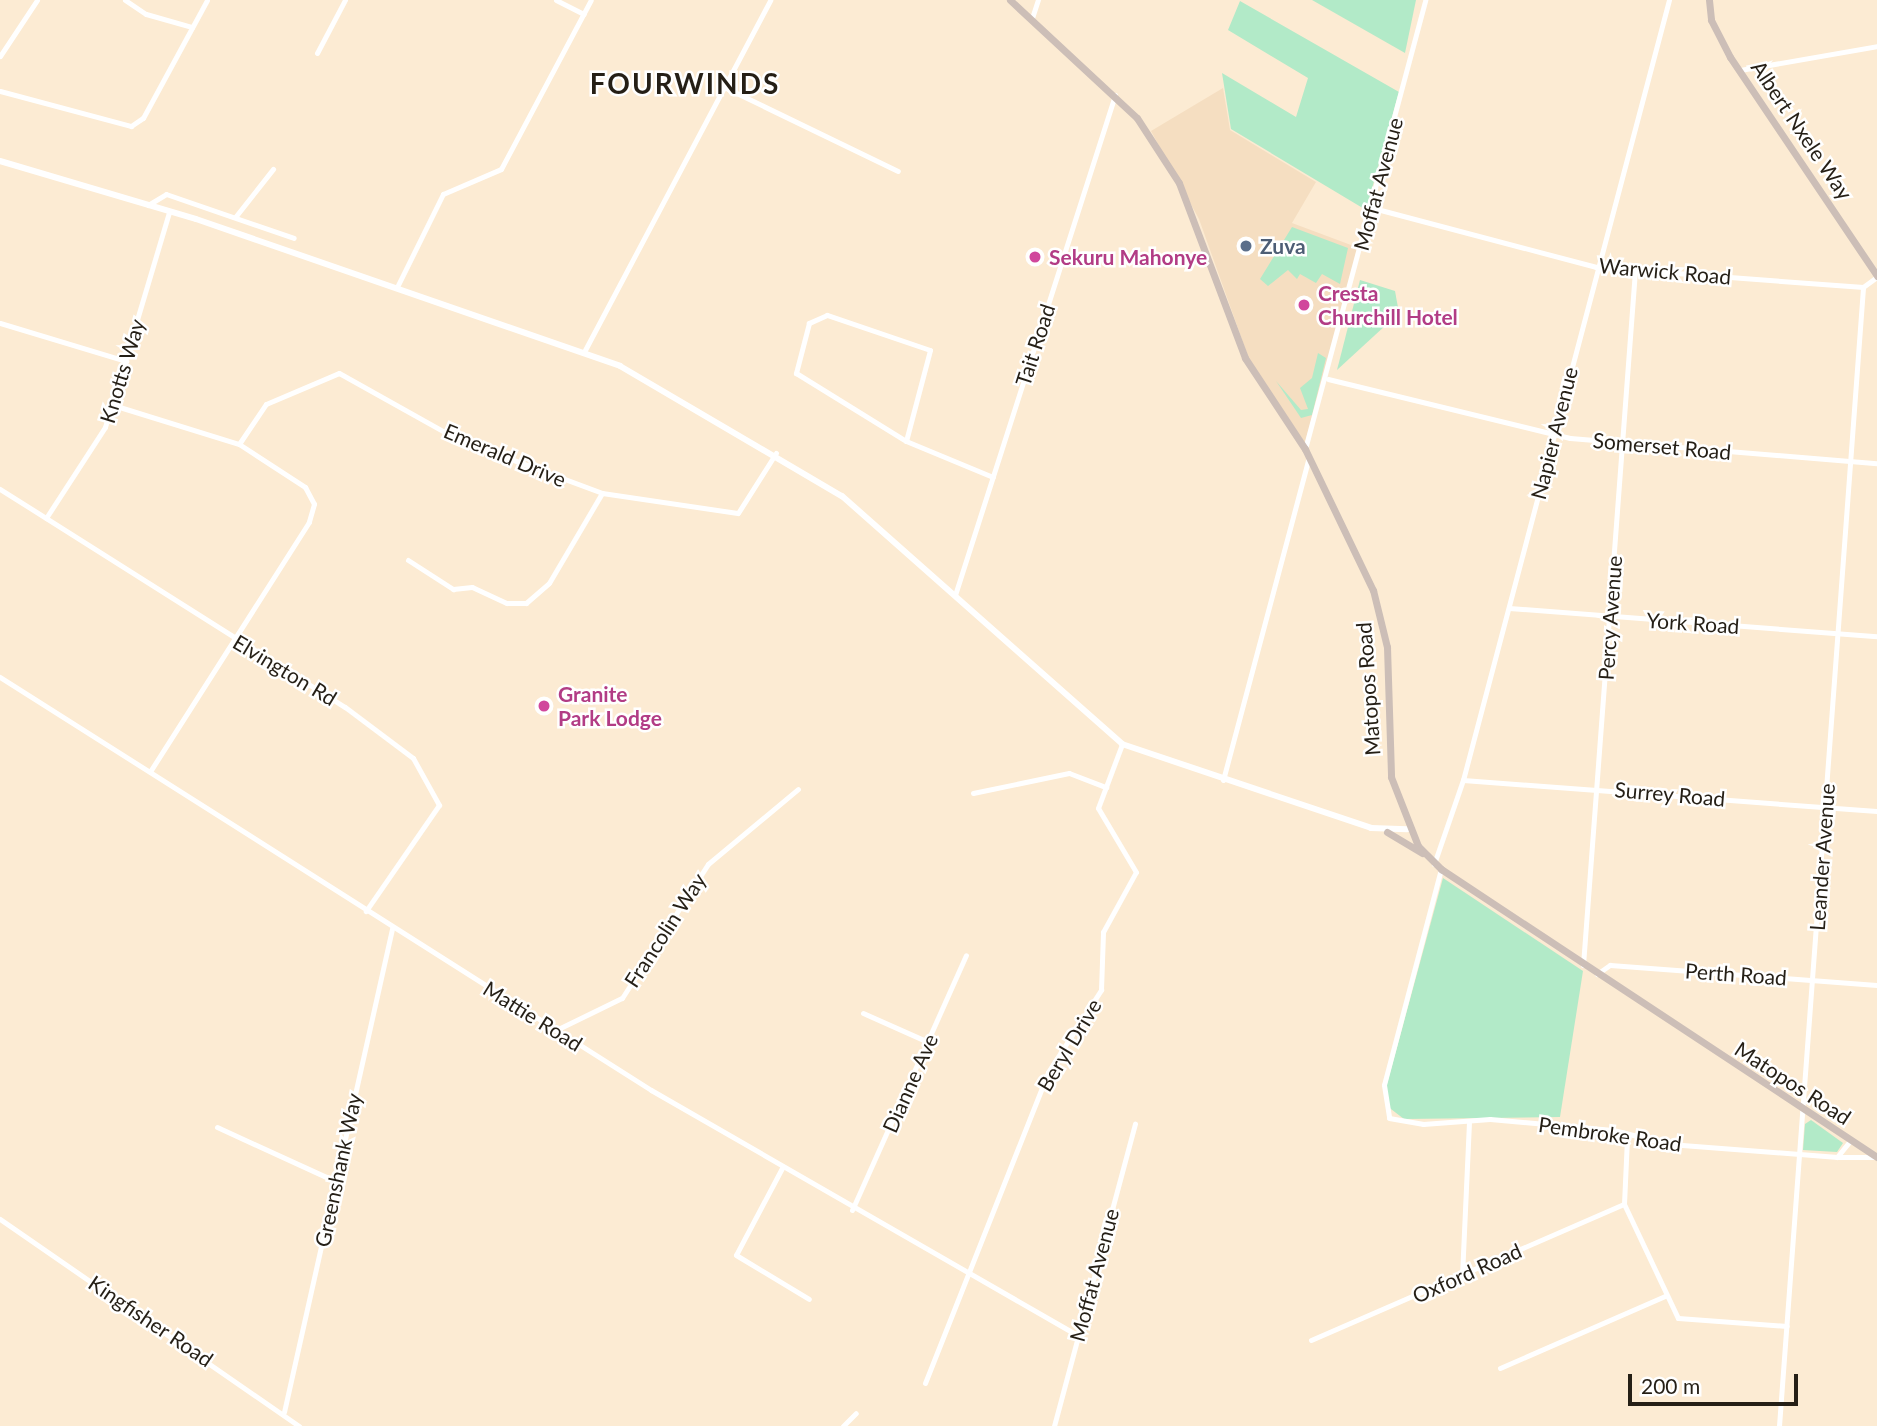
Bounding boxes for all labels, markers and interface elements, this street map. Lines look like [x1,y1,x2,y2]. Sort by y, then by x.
street label: Albert Nxele Way [1746,56,1858,204]
district label: FOURWINDS [591,66,779,100]
street label: Moffat Avenue [1348,114,1408,254]
place label: Zuva [1260,233,1306,259]
marker: Zuva [1238,238,1254,254]
place label: Sekuru Mahonye [1049,244,1207,270]
marker: Sekuru Mahonye [1027,249,1043,265]
street label: Warwick Road [1598,253,1732,289]
place label: Cresta Churchill Hotel [1318,280,1458,330]
marker: Cresta Churchill Hotel [1296,297,1312,313]
street label: Tait Road [1010,301,1060,389]
street label: Knotts Way [94,316,150,426]
street label: Napier Avenue [1525,364,1583,502]
street label: Emerald Drive [440,418,570,492]
street label: Somerset Road [1592,427,1732,465]
street label: Percy Avenue [1593,554,1627,682]
street label: York Road [1646,607,1740,639]
street label: Matopos Road [1351,621,1385,757]
street label: Elvington Rd [229,629,341,711]
place label: Granite Park Lodge [558,681,662,731]
marker: Granite Park Lodge [536,698,552,714]
street label: Surrey Road [1613,777,1727,811]
street label: Leander Avenue [1804,782,1840,932]
street label: Francolin Way [619,868,711,992]
street label: Perth Road [1684,958,1788,990]
street label: Mattie Road [479,976,587,1056]
street label: Beryl Drive [1032,994,1106,1096]
street label: Dianne Ave [877,1029,943,1137]
street label: Matopos Road [1730,1036,1856,1130]
street label: Greenshank Way [309,1091,367,1249]
street label: Pembroke Road [1537,1111,1683,1157]
street label: Moffat Avenue [1064,1205,1124,1345]
street label: Oxford Road [1409,1238,1525,1308]
street label: Kingfisher Road [84,1270,218,1372]
scale bar [1632,1360,1802,1404]
text: 200 m [1641,1373,1700,1398]

